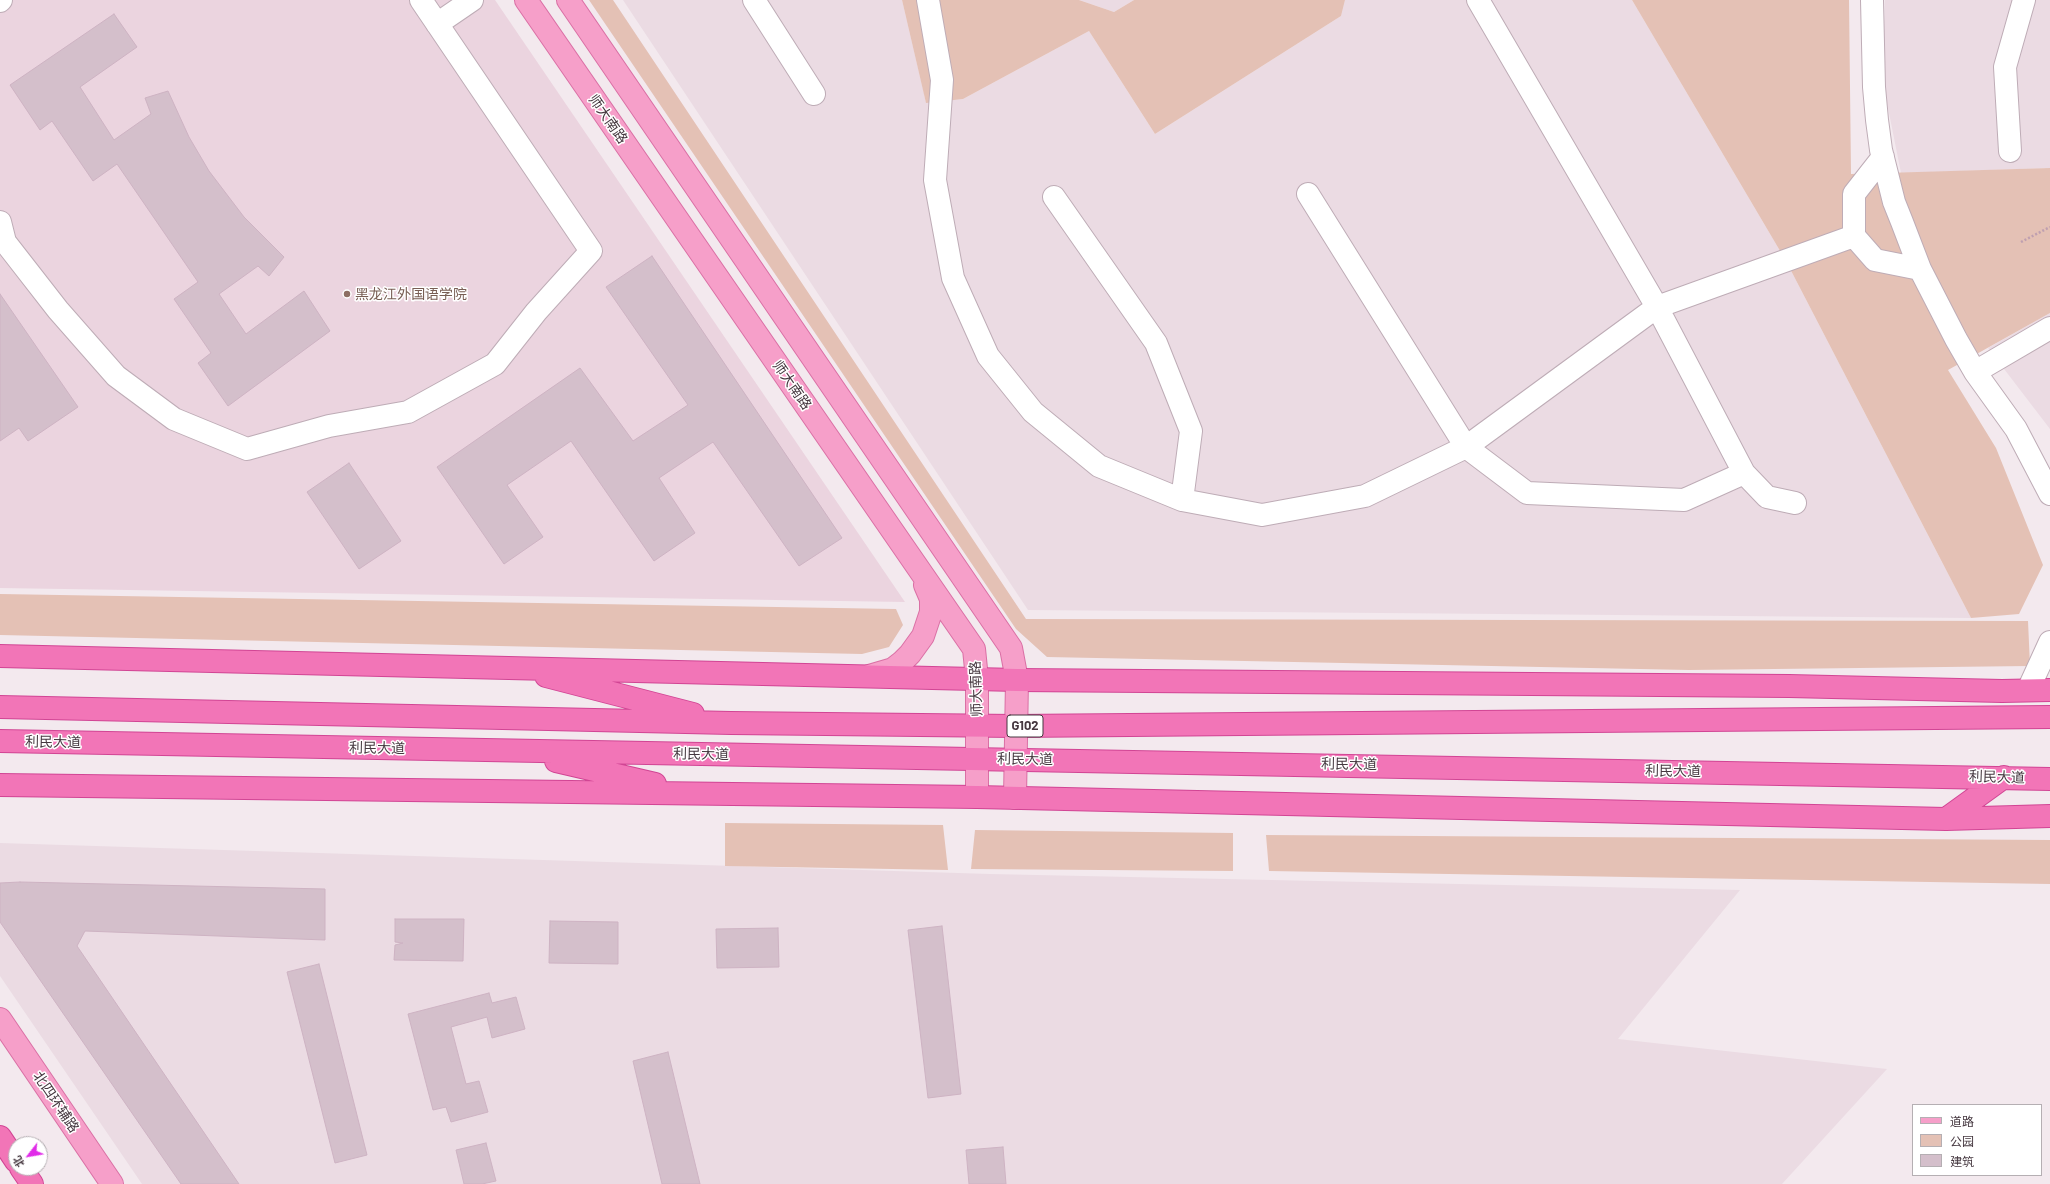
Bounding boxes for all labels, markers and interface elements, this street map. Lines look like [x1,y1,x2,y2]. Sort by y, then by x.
street label: 师大南路 [585,91,631,147]
place label: 黑龙江外国语学院 [355,286,467,302]
marker: 黑龙江外国语学院 [342,289,352,299]
street label: 师大南路 [769,357,815,413]
street label: 师大南路 [967,661,985,717]
road number: G102 [1007,715,1043,737]
street label: 利民大道 [25,733,81,751]
street label: 利民大道 [349,739,405,757]
street label: 利民大道 [673,745,729,763]
street label: 利民大道 [997,750,1053,768]
street label: 利民大道 [1321,755,1377,773]
street label: 利民大道 [1645,762,1701,780]
street label: 利民大道 [1969,768,2025,786]
street label: 北四环辅路 [29,1068,83,1136]
legend [1912,1104,2042,1176]
text: 道路 [1950,1114,1974,1128]
text: 公园 [1950,1134,1974,1148]
north arrow [8,1136,48,1176]
text: 北 [10,1154,27,1170]
text: 建筑 [1950,1154,1974,1168]

